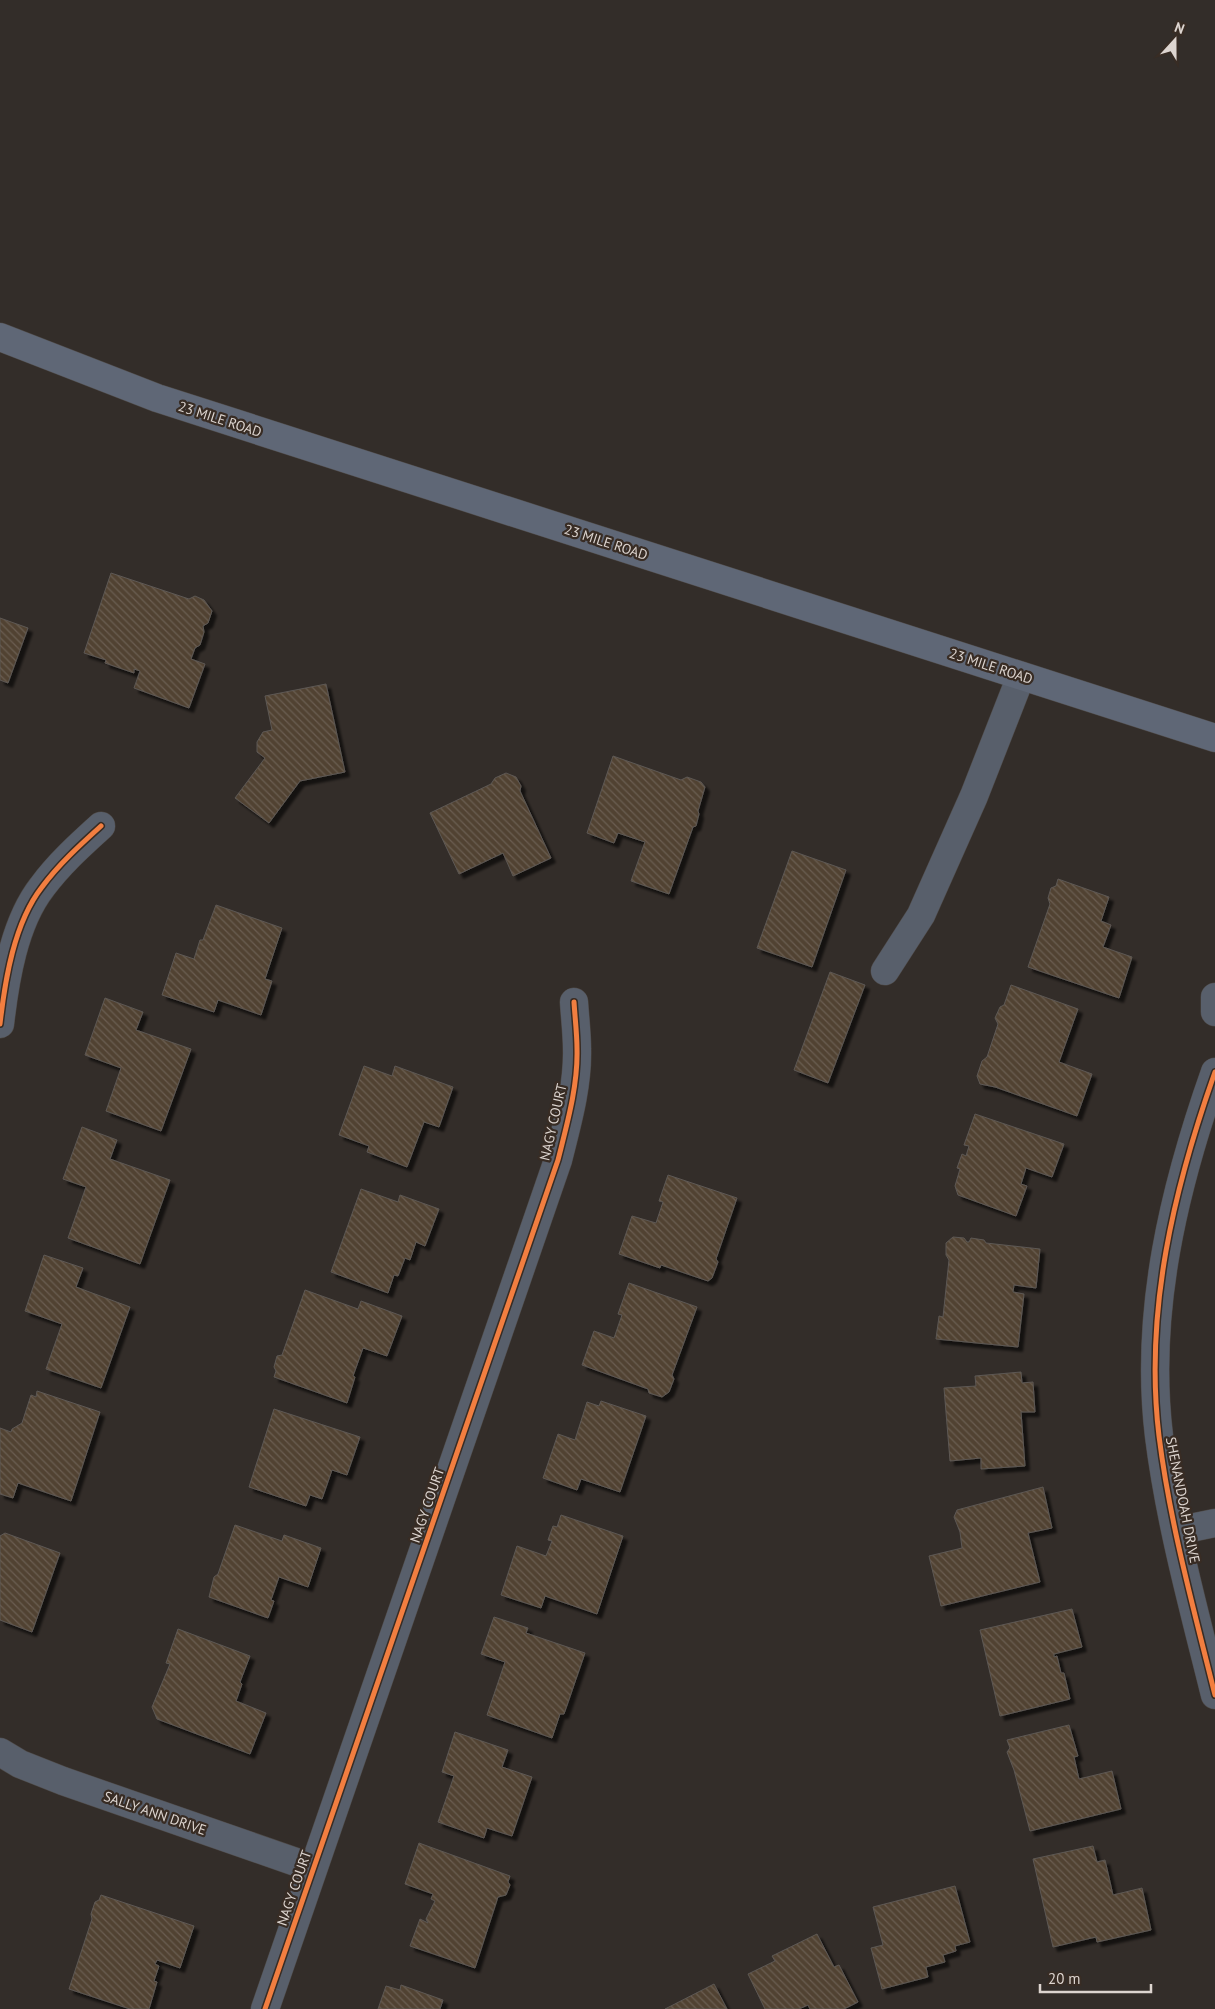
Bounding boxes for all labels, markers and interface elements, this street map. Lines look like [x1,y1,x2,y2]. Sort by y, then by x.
north arrow [1150,15,1200,65]
text: N [1172,18,1187,38]
street label: 23 MILE ROAD [176,397,264,441]
street label: 23 MILE ROAD [562,520,650,564]
street label: 23 MILE ROAD [947,644,1035,688]
street label: NAGY COURT [535,1081,571,1162]
street label: SHENANDOAH DRIVE [1162,1435,1204,1565]
street label: NAGY COURT [406,1465,448,1545]
street label: SALLY ANN DRIVE [101,1787,209,1839]
street label: NAGY COURT [273,1848,315,1928]
scale bar [1040,1962,1151,1994]
text: 20 m [1048,1969,1081,1988]

